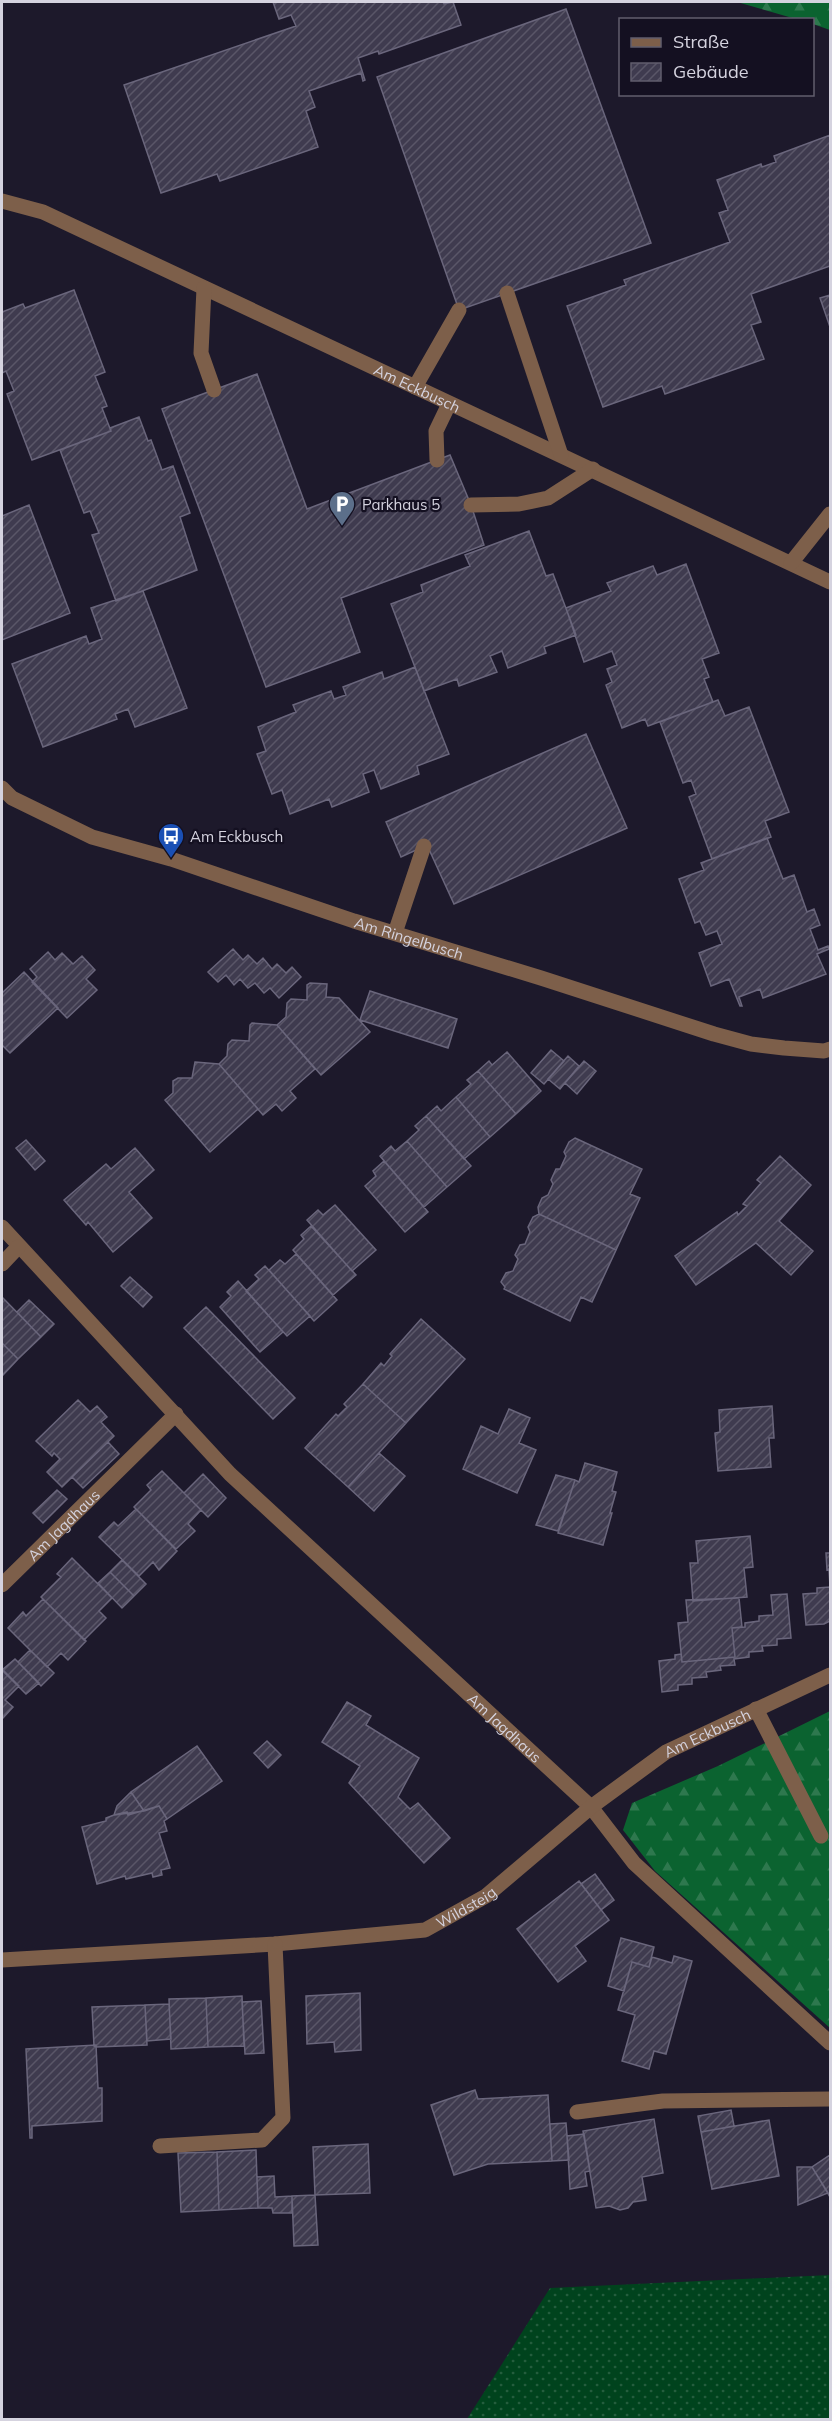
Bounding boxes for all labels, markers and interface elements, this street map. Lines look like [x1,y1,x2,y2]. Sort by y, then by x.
legend [619,18,814,96]
text: Straße [673,30,729,53]
text: Gebäude [673,60,749,83]
street label: Am Eckbusch [371,359,464,416]
parking icon: Parkhaus 5 [327,489,357,527]
place label: Parkhaus 5 [362,495,440,514]
bus stop icon: Am Eckbusch [156,821,186,859]
place label: Am Eckbusch [190,827,283,846]
street label: Am Ringelbusch [352,912,466,963]
street label: Am Jagdhaus [23,1485,104,1564]
street label: Am Jagdhaus [464,1689,546,1766]
street label: Am Eckbusch [661,1704,753,1761]
street label: Wildsteig [432,1882,500,1932]

